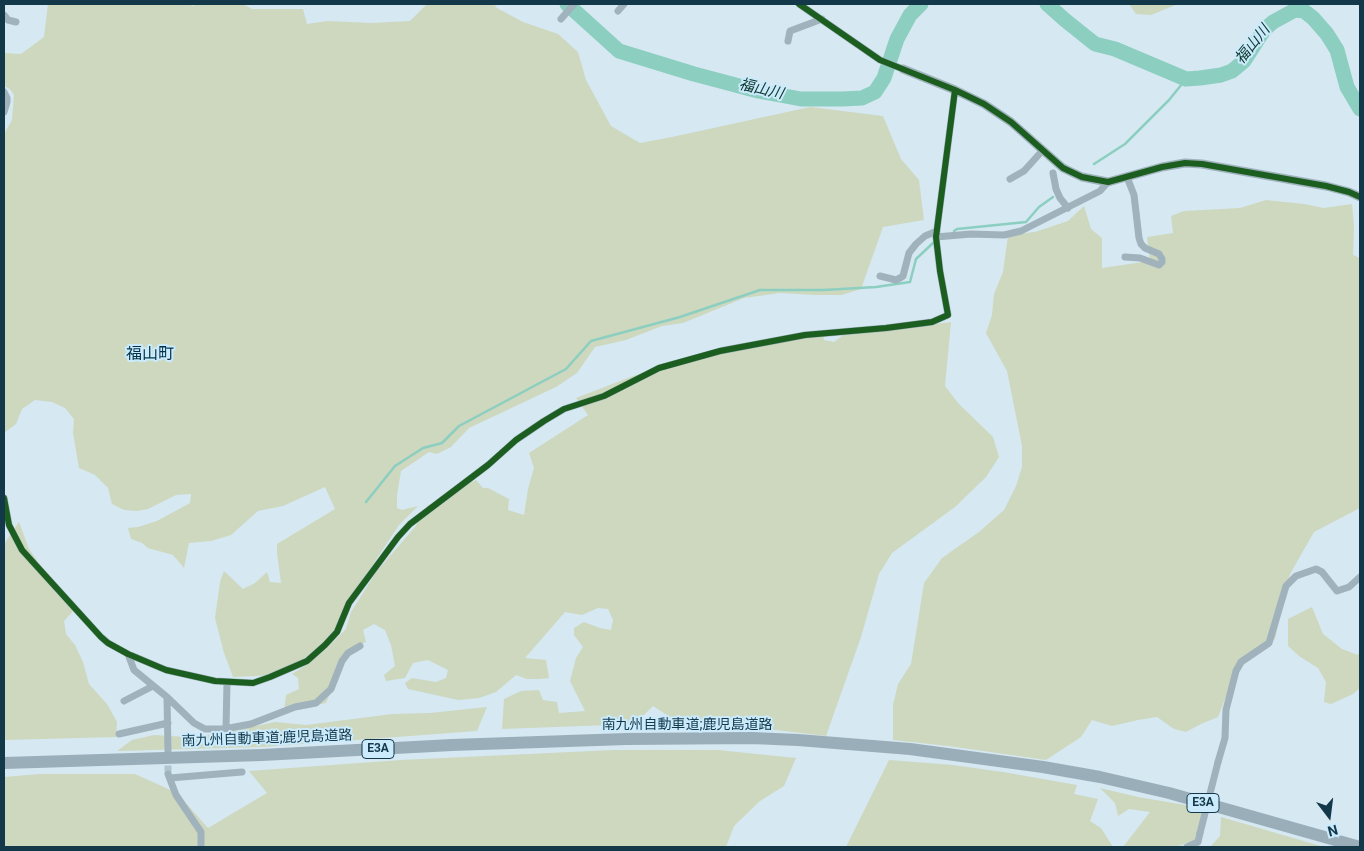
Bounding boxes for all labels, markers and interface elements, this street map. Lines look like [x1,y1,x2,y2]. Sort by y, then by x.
water label: 福山川 [1232,22,1274,68]
water label: 福山川 [737,76,785,104]
district label: 福山町 [126,345,174,365]
street label: 南九州自動車道;鹿児島道路 [602,717,772,733]
street label: 南九州自動車道;鹿児島道路 [181,728,353,750]
road number: E3A [362,740,394,759]
north arrow [1304,791,1354,841]
road number: E3A [1187,794,1219,812]
text: N [1326,821,1340,839]

